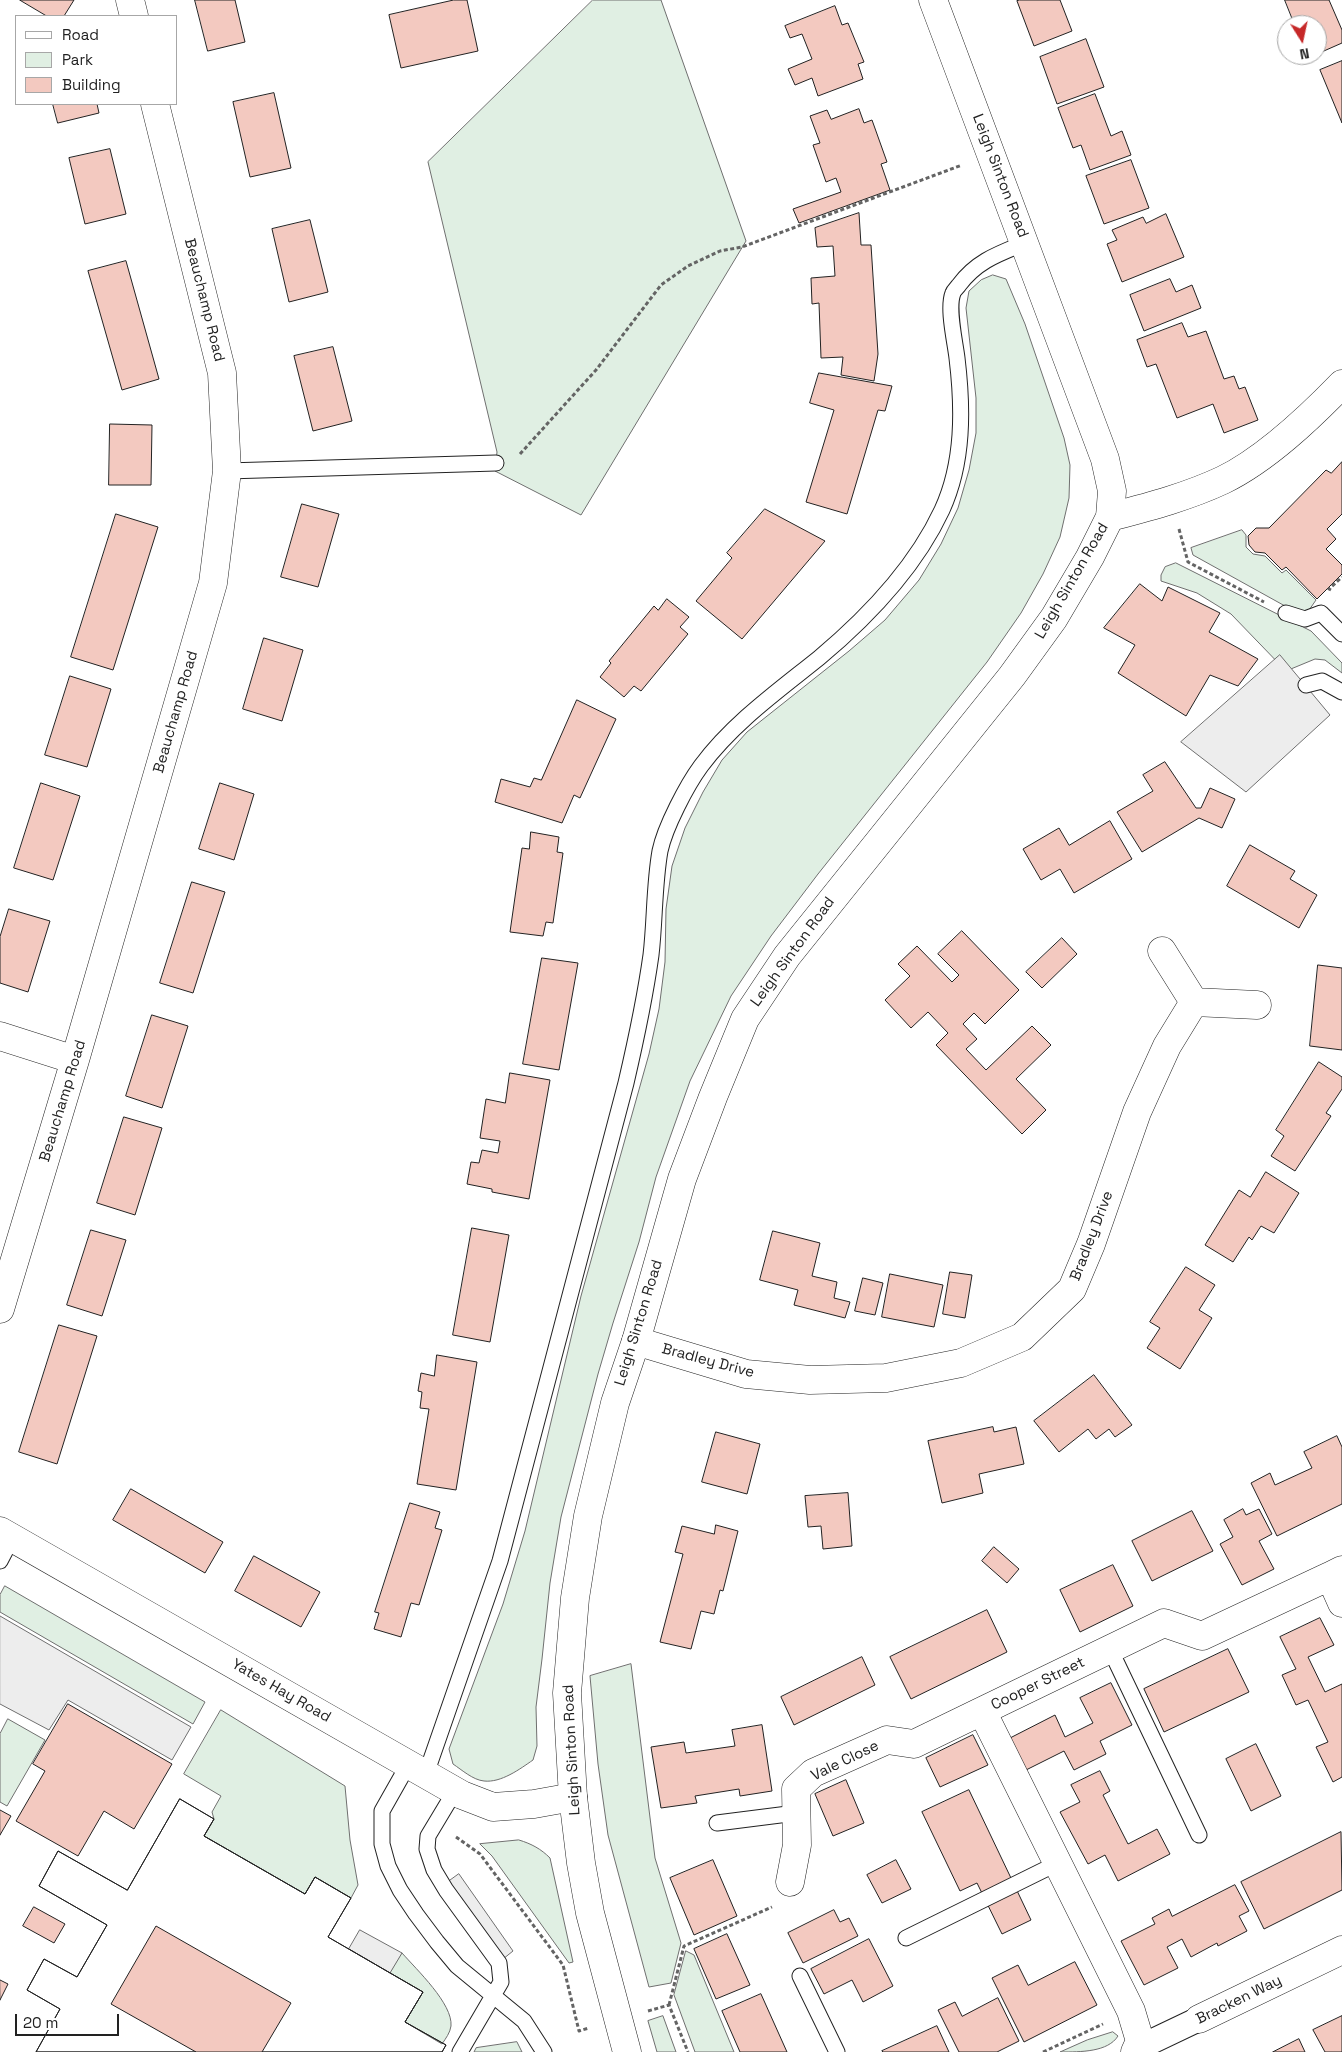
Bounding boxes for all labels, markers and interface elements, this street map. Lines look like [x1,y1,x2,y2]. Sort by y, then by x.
legend [15,15,178,105]
north arrow [1277,15,1327,65]
text: Road [62,25,99,44]
text: N [1298,44,1311,63]
text: Park [62,50,93,69]
text: Building [62,75,121,94]
street label: Leigh Sinton Road [968,112,1032,240]
street label: Beauchamp Road [180,236,228,364]
street label: Leigh Sinton Road [1031,520,1113,642]
street label: Beauchamp Road [150,649,202,775]
street label: Leigh Sinton Road [747,894,839,1010]
street label: Beauchamp Road [36,1038,90,1164]
street label: Bradley Drive [1067,1188,1117,1284]
street label: Leigh Sinton Road [611,1258,667,1388]
street label: Bradley Drive [660,1340,756,1382]
street label: Cooper Street [988,1654,1088,1714]
street label: Yates Hay Road [228,1655,334,1727]
street label: Leigh Sinton Road [560,1684,584,1816]
street label: Vale Close [808,1737,882,1785]
street label: Bracken Way [1193,1972,1285,2028]
scale bar [18,2004,121,2036]
text: 20 m [23,2013,58,2032]

